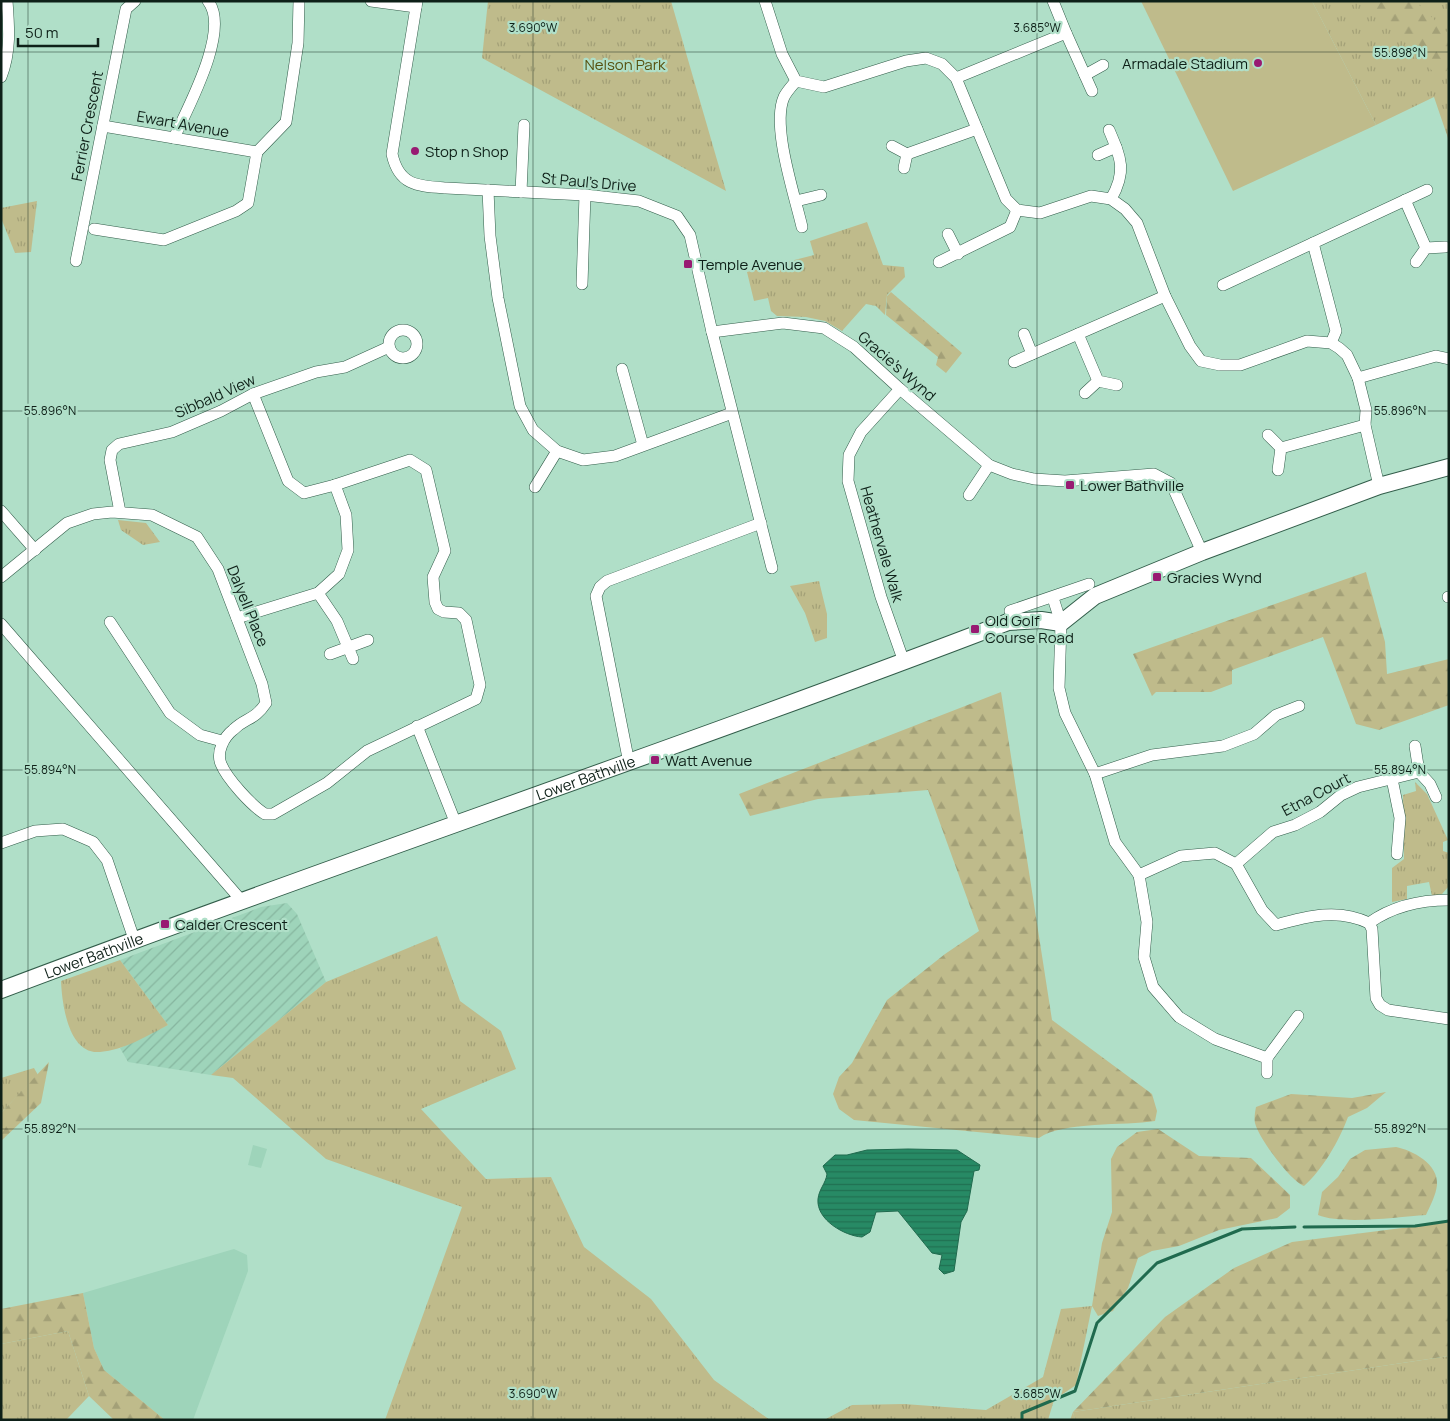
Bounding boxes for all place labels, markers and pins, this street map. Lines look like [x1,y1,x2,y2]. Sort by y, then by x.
place label: Armadale Stadium [1122,53,1248,74]
marker: Armadale Stadium [1252,57,1264,69]
place label: Stop n Shop [425,141,509,162]
marker: Stop n Shop [409,145,421,157]
place label: Temple Avenue [698,254,803,275]
marker: Temple Avenue [682,258,694,270]
place label: Lower Bathville [1080,475,1184,496]
marker: Lower Bathville [1064,479,1076,491]
place label: Gracies Wynd [1167,567,1262,588]
marker: Gracies Wynd [1151,571,1163,583]
place label: Old Golf Course Road [985,610,1074,648]
marker: Old Golf Course Road [969,623,981,635]
place label: Watt Avenue [665,750,752,771]
marker: Watt Avenue [649,754,661,766]
place label: Calder Crescent [175,914,288,935]
marker: Calder Crescent [159,918,171,930]

